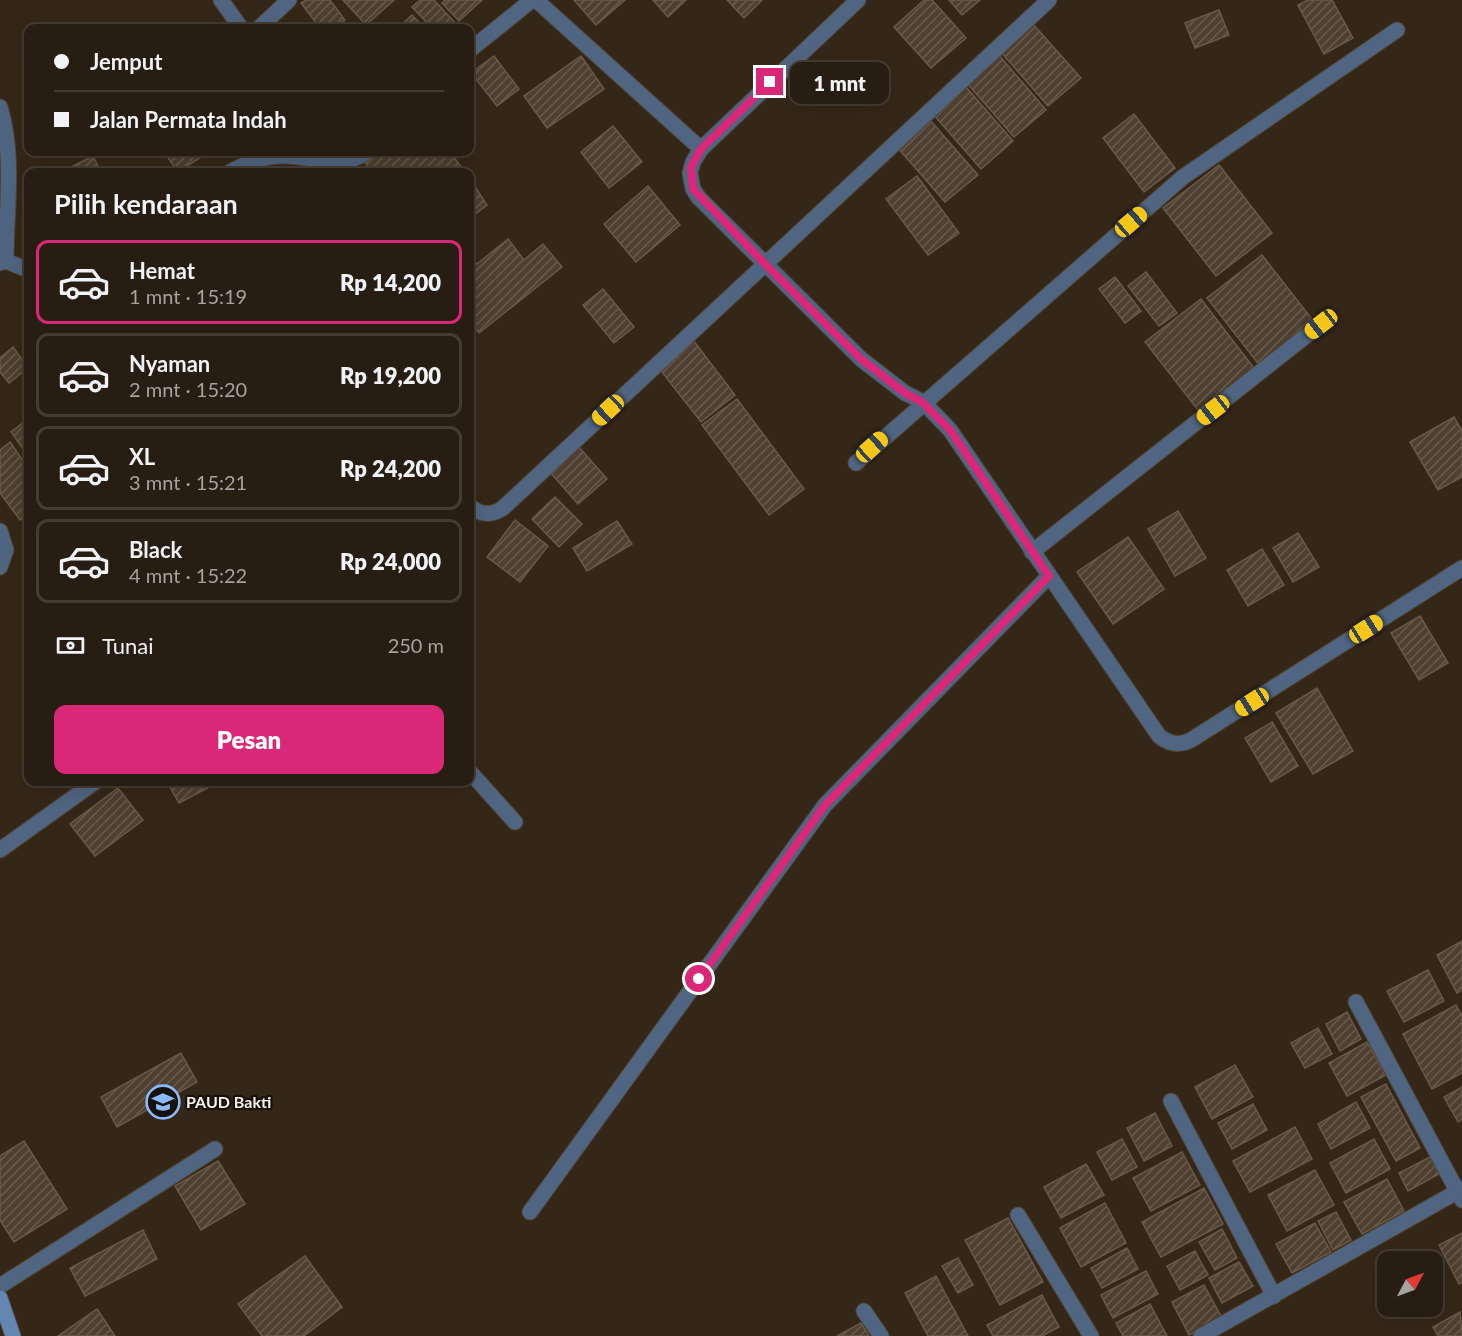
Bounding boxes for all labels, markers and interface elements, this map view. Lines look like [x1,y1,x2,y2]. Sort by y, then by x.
text: Jemput [90,48,162,75]
callout: 1 mnt [791,61,890,103]
route end [756,68,783,95]
text: 1 mnt [813,71,866,95]
text: Jalan Permata Indah [90,106,287,133]
text: Pilih kendaraan [54,187,238,220]
car [1112,203,1150,241]
icon: car [57,255,111,309]
text: Hemat [129,257,195,284]
text: Rp 14,200 [340,269,441,296]
text: 1 mnt · 15:19 [129,284,247,308]
car [1301,306,1341,342]
icon: car [57,348,111,402]
text: Nyaman [129,350,210,377]
text: Rp 19,200 [340,362,441,389]
text: 2 mnt · 15:20 [129,377,247,401]
car [589,391,627,429]
car [1193,392,1233,428]
car [853,428,891,466]
icon: car [57,441,111,495]
text: XL [129,443,155,470]
text: Rp 24,200 [340,455,441,482]
text: 3 mnt · 15:21 [129,470,247,494]
icon: car [57,534,111,588]
text: Black [129,536,182,563]
text: Rp 24,000 [340,548,441,575]
text: 4 mnt · 15:22 [129,563,247,587]
car [1346,612,1386,646]
icon: cash [54,629,87,662]
text: Tunai [102,632,153,659]
text: 250 m [388,633,444,657]
car [1232,685,1272,719]
button: Pesan [54,705,444,774]
route start [685,965,712,992]
school or university icon: PAUD Bakti [145,1084,181,1120]
place label: PAUD Bakti [186,1092,271,1111]
north arrow [1377,1251,1443,1317]
map controls [1377,1251,1443,1317]

